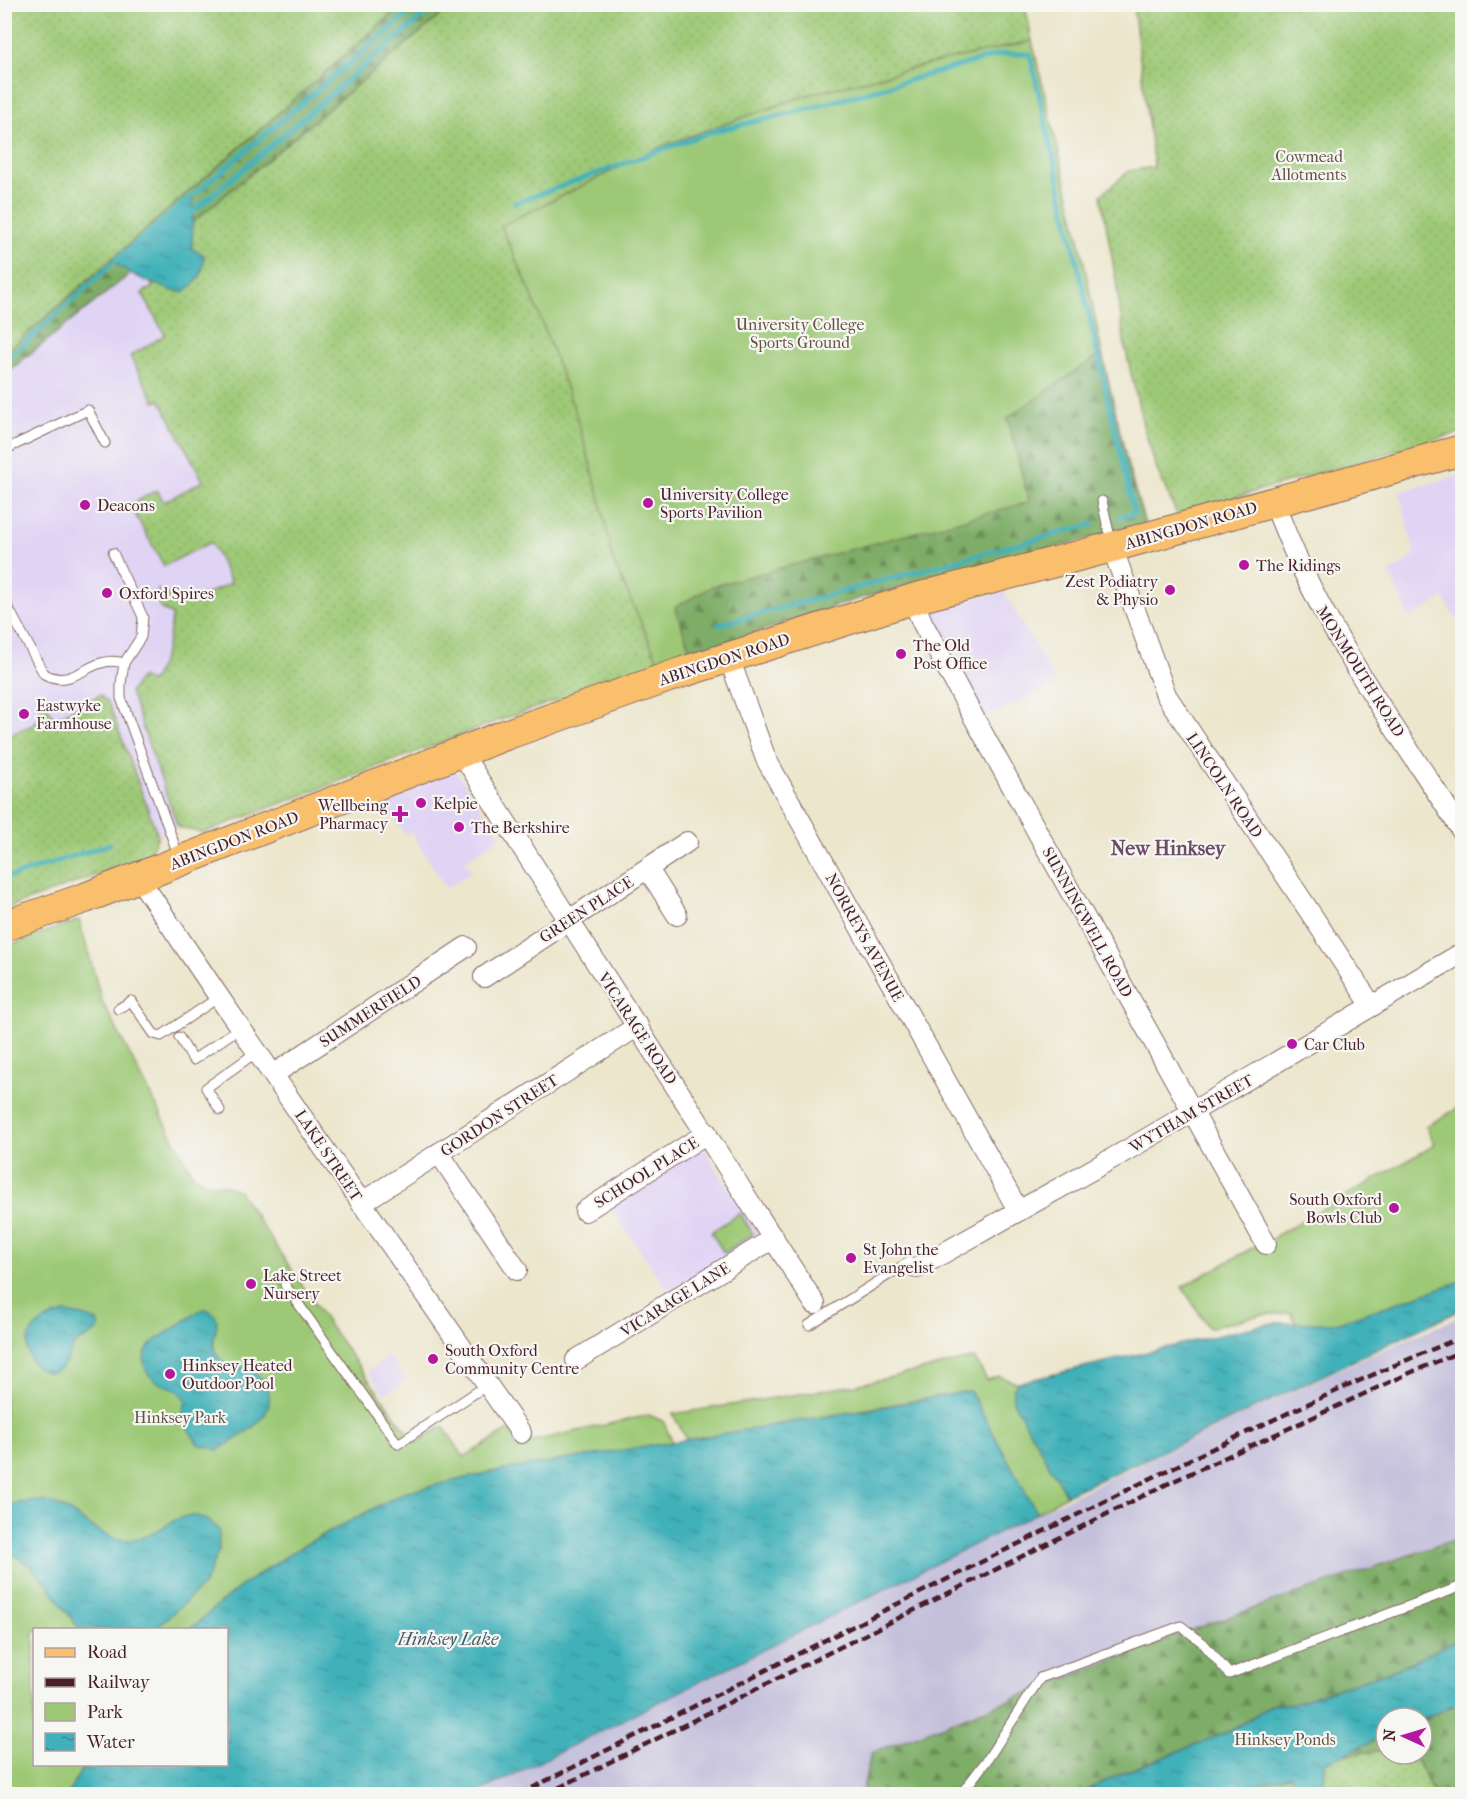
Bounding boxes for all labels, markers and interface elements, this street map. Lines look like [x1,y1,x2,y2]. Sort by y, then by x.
park label: Cowmead Allotments [1271,147,1346,184]
park label: University College Sports Ground [736,315,864,352]
place label: University College Sports Pavilion [660,485,789,522]
place label: Deacons [97,496,155,515]
marker: University College Sports Pavilion [641,496,655,510]
marker: Deacons [78,498,92,512]
street label: ABINGDON ROAD [1122,498,1259,554]
place label: The Ridings [1256,556,1341,575]
marker: The Ridings [1237,558,1251,572]
place label: Zest Podiatry & Physio [1065,572,1158,609]
marker: Zest Podiatry & Physio [1163,583,1177,597]
place label: Oxford Spires [119,584,214,603]
marker: Oxford Spires [100,586,114,600]
street label: MONMOUTH ROAD [1312,602,1409,740]
street label: ABINGDON ROAD [655,629,792,690]
place label: The Old Post Office [913,636,987,673]
marker: The Old Post Office [894,647,908,661]
place label: Eastwyke Farmhouse [36,696,112,733]
marker: Eastwyke Farmhouse [17,707,31,721]
street label: LINCOLN ROAD [1182,729,1267,841]
place label: Kelpie [433,794,478,813]
place label: Wellbeing Pharmacy [317,796,388,833]
marker: Kelpie [414,796,428,810]
street label: ABINGDON ROAD [166,807,301,874]
marker: Wellbeing Pharmacy [393,807,407,821]
place label: The Berkshire [471,818,570,837]
marker: The Berkshire [452,820,466,834]
district label: New Hinksey [1111,837,1227,860]
street label: SUNNINGWELL ROAD [1038,844,1137,1001]
street label: NORREYS AVENUE [821,870,908,1005]
street label: GREEN PLACE [536,872,637,947]
street label: VICARAGE ROAD [594,968,681,1088]
street label: SUMMERFIELD [316,971,425,1051]
place label: Car Club [1304,1035,1365,1054]
marker: Car Club [1285,1037,1299,1051]
street label: GORDON STREET [437,1070,562,1161]
street label: WYTHAM STREET [1125,1070,1257,1157]
street label: LAKE STREET [291,1106,366,1205]
street label: SCHOOL PLACE [590,1133,702,1212]
place label: South Oxford Bowls Club [1289,1190,1382,1227]
marker: South Oxford Bowls Club [1387,1201,1401,1215]
place label: St John the Evangelist [863,1240,938,1277]
marker: St John the Evangelist [844,1251,858,1265]
street label: VICARAGE LANE [616,1258,734,1341]
place label: Lake Street Nursery [263,1266,342,1303]
marker: Lake Street Nursery [244,1277,258,1291]
place label: South Oxford Community Centre [445,1341,579,1378]
marker: South Oxford Community Centre [426,1352,440,1366]
place label: Hinksey Heated Outdoor Pool [182,1356,293,1393]
marker: Hinksey Heated Outdoor Pool [163,1367,177,1381]
park label: Hinksey Park [134,1408,227,1427]
legend [33,1628,228,1766]
water label: Hinksey Lake [397,1629,499,1650]
text: Road [87,1642,127,1663]
text: Railway [87,1672,151,1693]
text: Park [87,1702,124,1723]
north arrow [1374,1706,1434,1766]
text: N [1380,1727,1399,1742]
park label: Hinksey Ponds [1234,1730,1336,1749]
text: Water [86,1732,135,1753]

